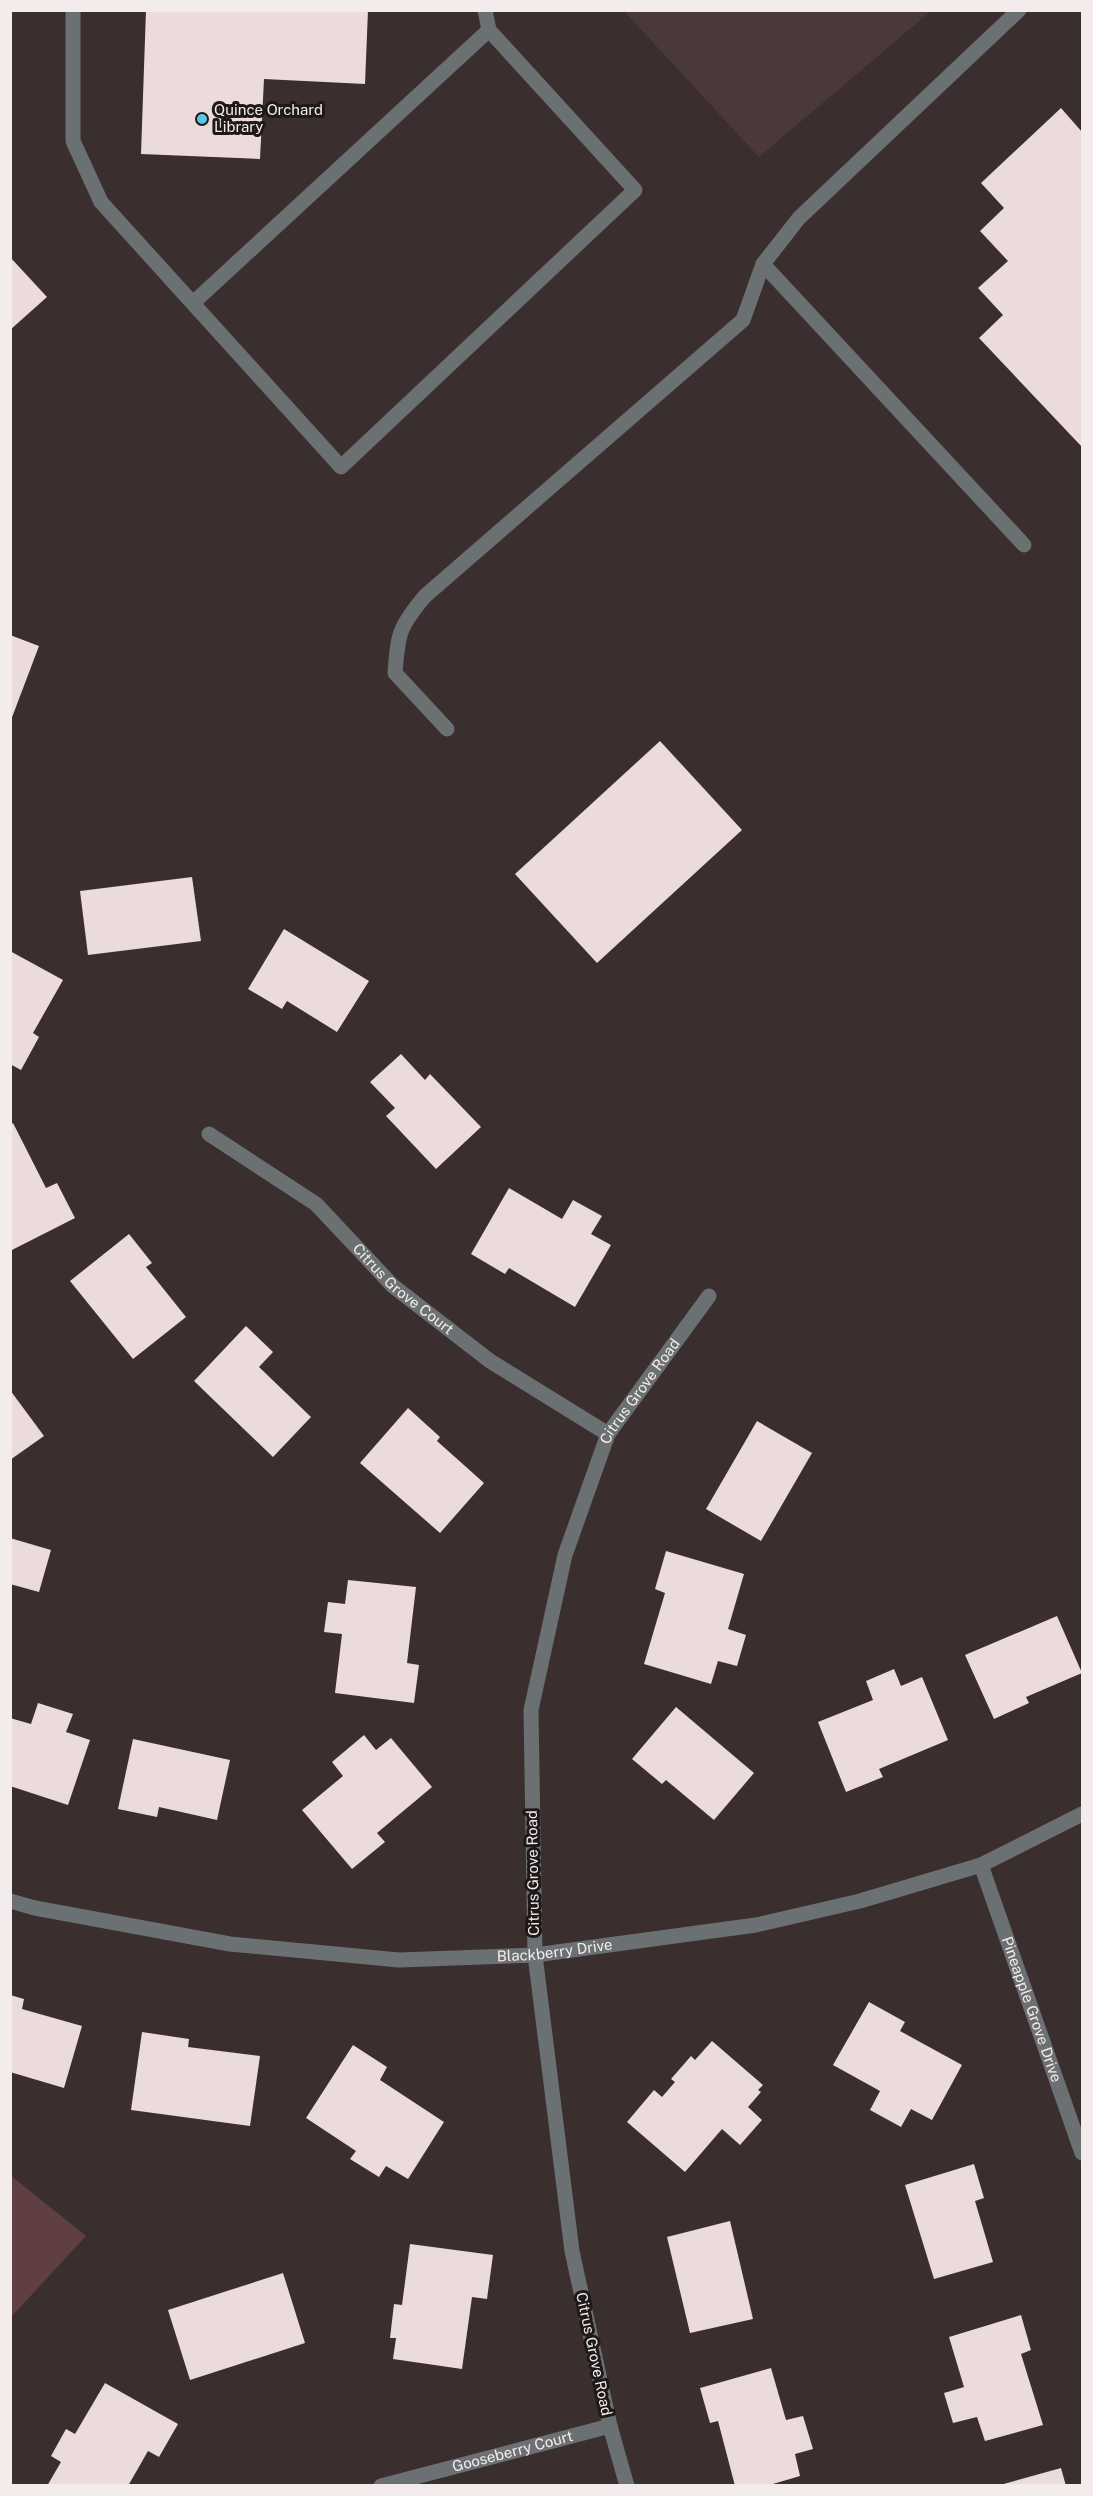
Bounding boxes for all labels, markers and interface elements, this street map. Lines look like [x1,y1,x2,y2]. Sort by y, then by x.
place label: Quince Orchard Library [214,101,323,135]
marker: Quince Orchard Library [195,112,209,126]
street label: Citrus Grove Court [349,1240,457,1338]
street label: Citrus Grove Road [596,1335,683,1446]
street label: Citrus Grove Road [523,1810,542,1936]
street label: Pineapple Grove Drive [999,1934,1065,2084]
street label: Blackberry Drive [496,1936,613,1964]
street label: Citrus Grove Road [573,2291,616,2417]
street label: Gooseberry Court [450,2427,575,2475]

